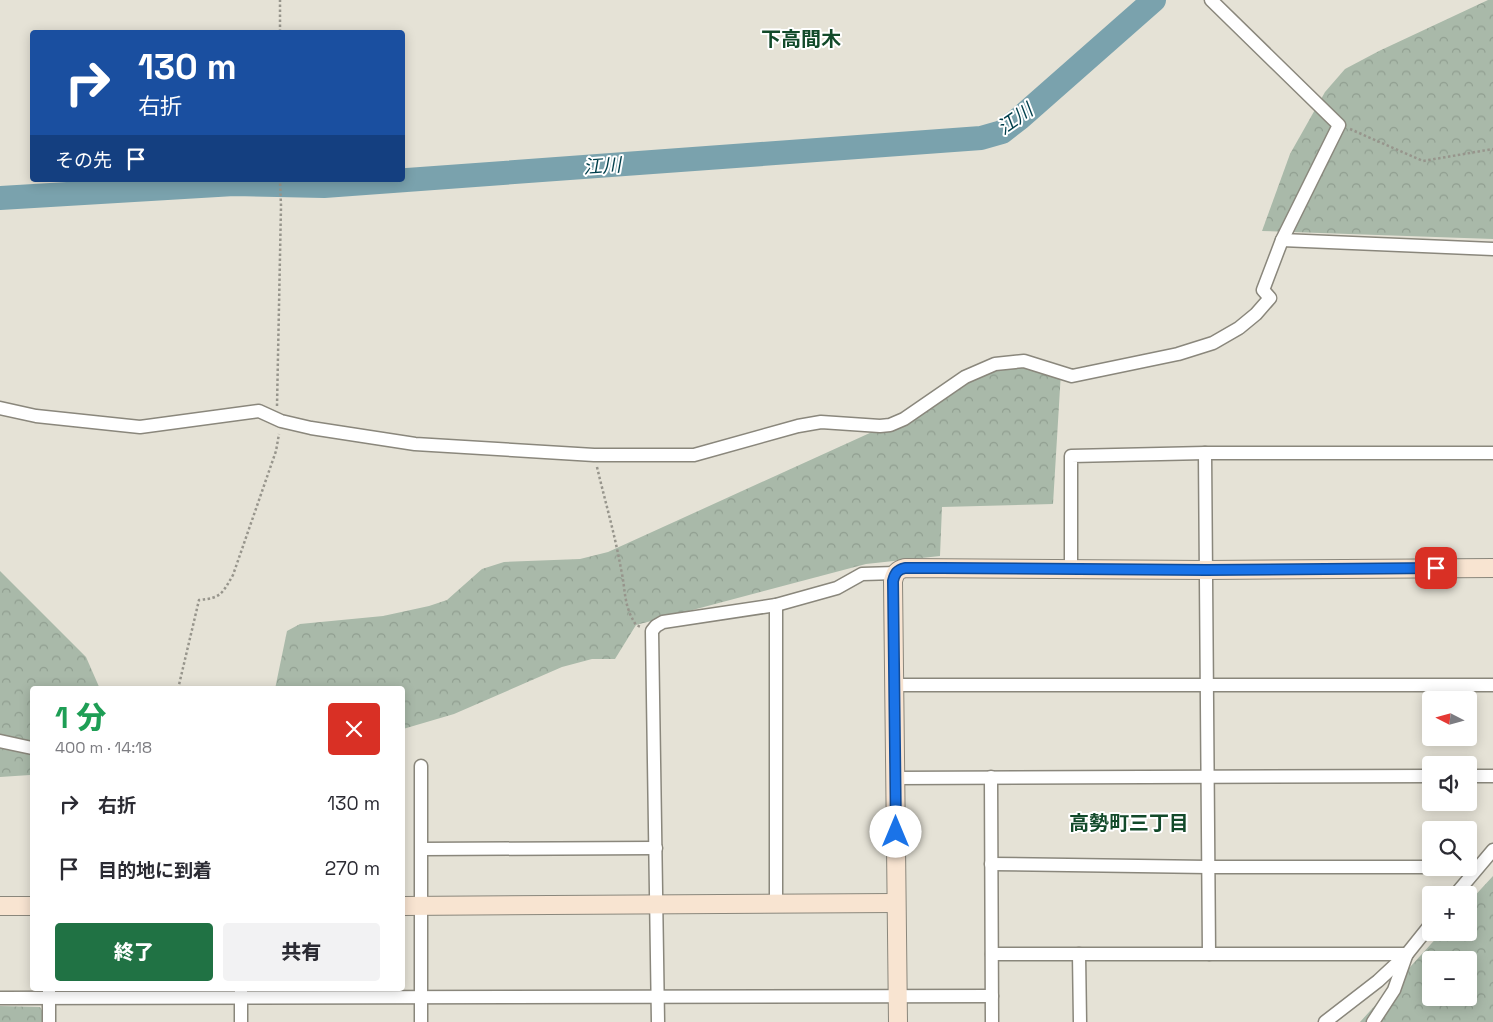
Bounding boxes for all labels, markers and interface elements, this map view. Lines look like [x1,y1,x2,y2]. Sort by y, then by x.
district label: 下高間木 [761,26,841,52]
text: 130 m [138,45,237,89]
icon: right [55,50,120,115]
text: 右折 [138,92,182,120]
water label: 江川 [992,97,1039,140]
icon: arrive [122,145,150,173]
text: その先 [55,148,112,173]
water label: 江川 [582,152,624,180]
pin [1415,547,1457,589]
icon: arrive [1422,554,1450,582]
north arrow [1422,691,1478,746]
map controls [1422,691,1477,1006]
text: 1 分 [55,698,106,737]
button: close [328,703,380,755]
text: 400 m · 14:18 [55,737,152,758]
button: sound [1422,756,1477,811]
icon: right [55,790,83,818]
text: 130 m [327,791,380,816]
text: 右折 [98,793,136,818]
position arrow [869,805,921,857]
district label: 高勢町三丁目 [1069,810,1189,836]
button: search [1422,821,1477,876]
icon: arrive [55,855,83,883]
text: 270 m [325,856,380,881]
text: 目的地に到着 [98,858,212,883]
button: + [1422,886,1477,941]
button: 終了 [55,923,213,981]
button: 共有 [223,923,380,981]
button: − [1422,951,1477,1006]

